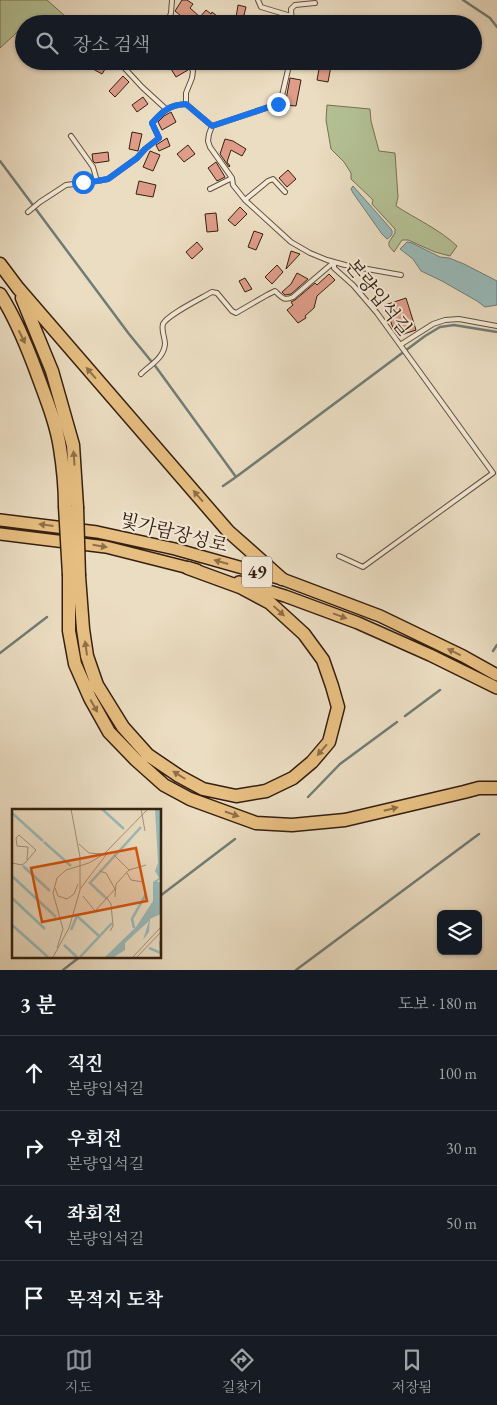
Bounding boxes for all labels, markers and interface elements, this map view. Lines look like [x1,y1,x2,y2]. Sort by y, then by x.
search box [15,15,482,70]
icon: search [33,29,61,57]
text: 장소 검색 [73,32,150,57]
route end [267,93,290,116]
route start [72,171,95,194]
street label: 본량입석길 [340,254,417,341]
one-way arrow [19,330,27,344]
one-way arrow [86,367,97,380]
one-way arrow [69,450,77,466]
one-way arrow [192,490,204,502]
street label: 빛가람장성로 [117,507,230,558]
one-way arrow [37,521,53,529]
one-way arrow [93,542,109,550]
road number: 49 [242,556,272,588]
one-way arrow [214,558,229,566]
one-way arrow [272,605,284,617]
one-way arrow [333,612,348,620]
one-way arrow [82,639,90,655]
one-way arrow [447,648,461,656]
one-way arrow [90,700,99,713]
one-way arrow [316,744,328,756]
one-way arrow [172,770,185,780]
one-way arrow [384,805,399,813]
inset map [12,809,161,958]
one-way arrow [224,811,239,819]
map controls [437,910,482,955]
button: layers [437,910,482,955]
text: 3 분 [20,991,56,1018]
text: 도보 · 180 m [398,993,477,1014]
text: 직진 [67,1051,104,1076]
icon: ahead [20,1059,48,1087]
text: 100 m [438,1063,477,1084]
text: 본량입석길 [67,1078,144,1099]
text: 우회전 [67,1126,122,1151]
icon: right [20,1134,48,1162]
text: 30 m [446,1138,477,1159]
text: 본량입석길 [67,1153,144,1174]
text: 좌회전 [67,1201,122,1226]
icon: left [20,1209,48,1237]
text: 50 m [446,1213,477,1234]
text: 본량입석길 [67,1228,144,1249]
icon: arrive [20,1284,48,1312]
text: 목적지 도착 [67,1287,163,1312]
tab: 지도 [65,1346,93,1396]
tab: 길찾기 [222,1346,263,1396]
tab: 저장됨 [392,1346,432,1396]

